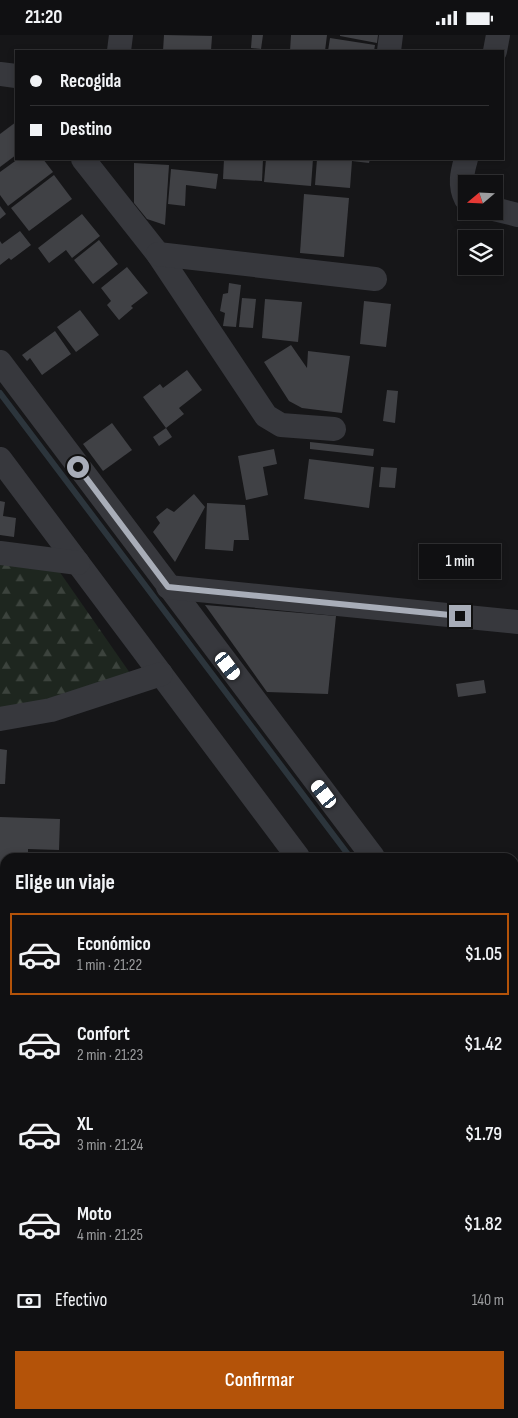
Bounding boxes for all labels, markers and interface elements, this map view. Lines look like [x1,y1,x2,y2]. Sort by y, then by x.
text: 21:20 [25,6,62,29]
text: Recogida [60,70,121,93]
text: Destino [60,118,112,141]
north arrow [458,175,502,220]
map controls [458,175,503,275]
button: layers [458,230,503,275]
route start [67,456,89,478]
callout: 1 min [419,543,501,579]
text: 1 min [445,552,475,571]
route end [449,605,471,627]
car [212,650,243,682]
car [308,778,339,810]
text: Elige un viaje [15,869,115,896]
icon: car [17,932,62,977]
text: Económico [77,933,151,956]
text: $1.05 [464,943,502,966]
text: 1 min · 21:22 [77,956,142,975]
icon: car [17,1022,62,1067]
text: Confort [77,1023,130,1046]
text: $1.42 [464,1033,502,1056]
text: 2 min · 21:23 [77,1046,143,1065]
icon: car [17,1112,62,1157]
text: XL [77,1113,93,1136]
text: $1.79 [465,1123,502,1146]
text: 3 min · 21:24 [77,1136,143,1155]
icon: car [17,1202,62,1247]
text: Moto [77,1203,112,1226]
text: $1.82 [464,1213,502,1236]
text: 4 min · 21:25 [77,1226,143,1245]
icon: cash [15,1287,43,1315]
text: Efectivo [55,1289,107,1312]
text: 140 m [472,1291,504,1310]
button: Confirmar [15,1351,504,1409]

